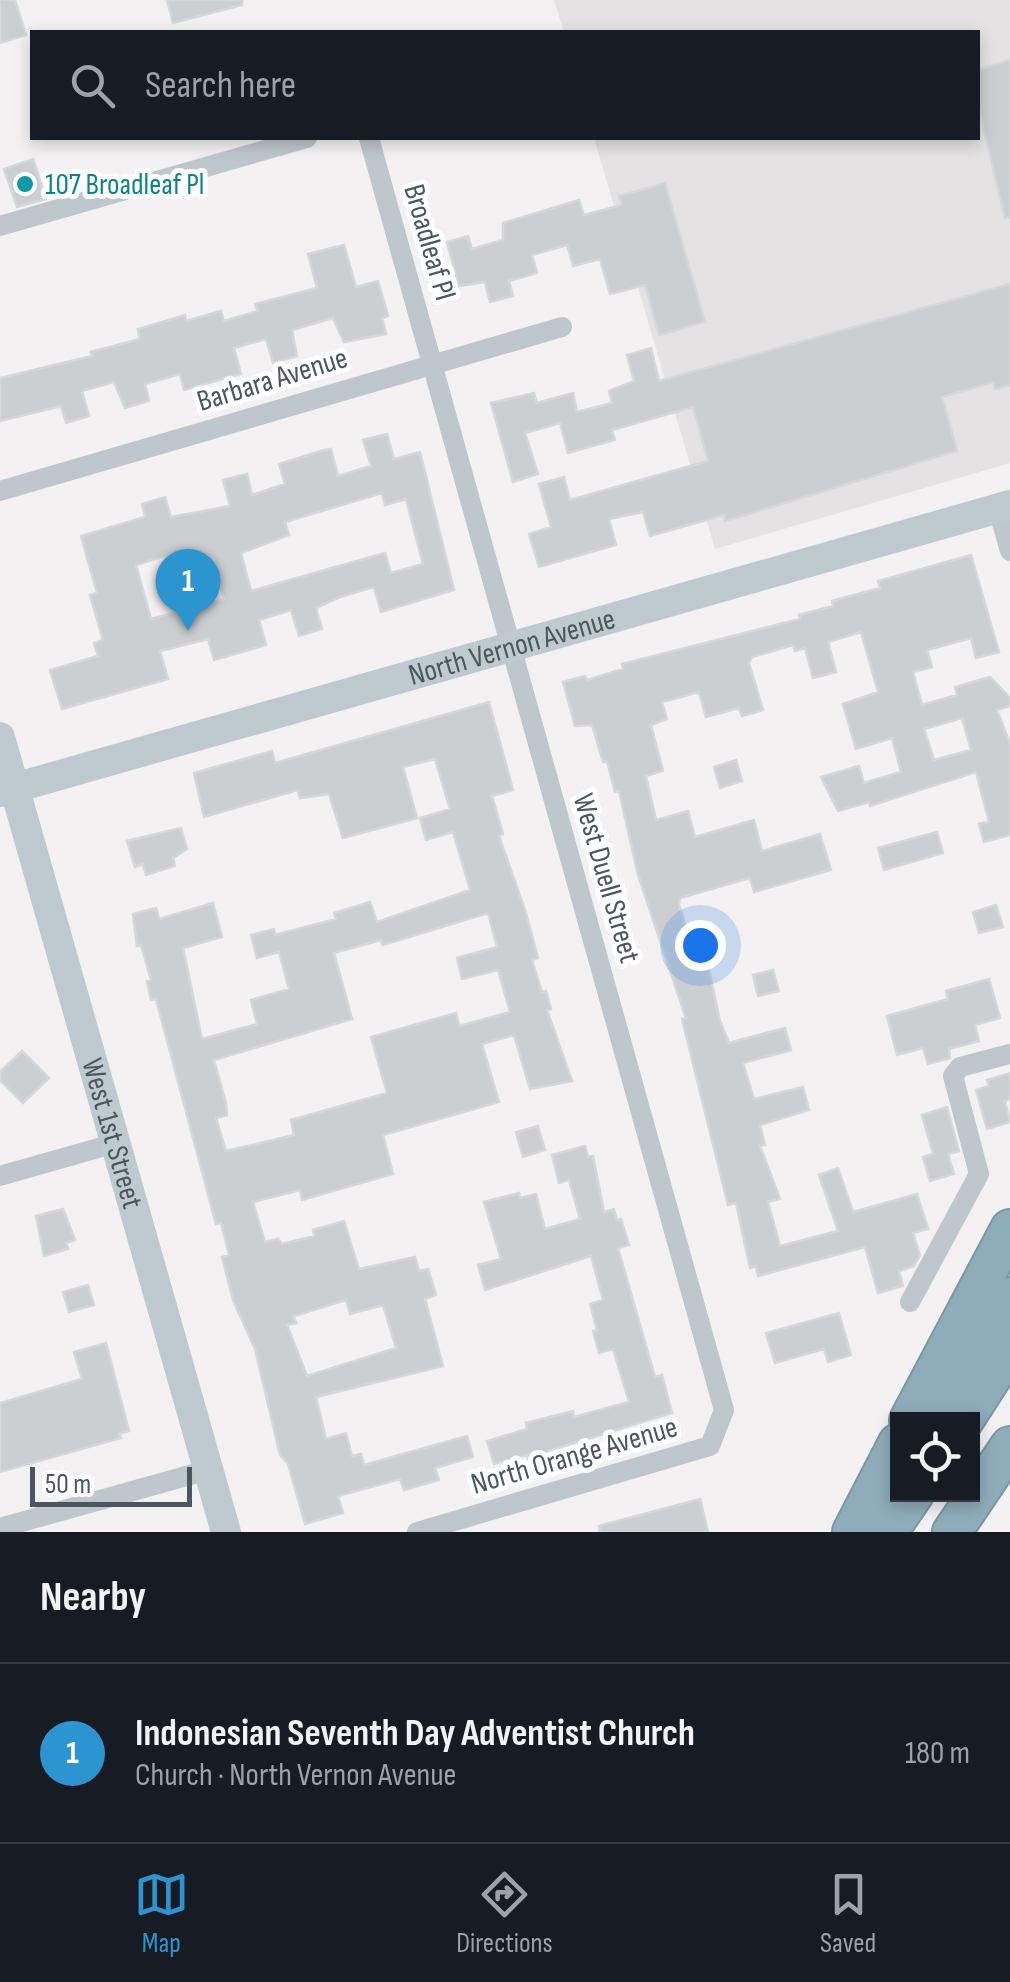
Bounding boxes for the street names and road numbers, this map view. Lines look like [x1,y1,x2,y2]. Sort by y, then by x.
street label: Broadleaf Pl [395,180,463,304]
street label: Barbara Avenue [193,340,352,420]
street label: North Vernon Avenue [405,601,619,694]
street label: West Duell Street [565,790,647,967]
street label: West 1st Street [73,1054,150,1213]
street label: North Orange Avenue [467,1409,682,1503]

